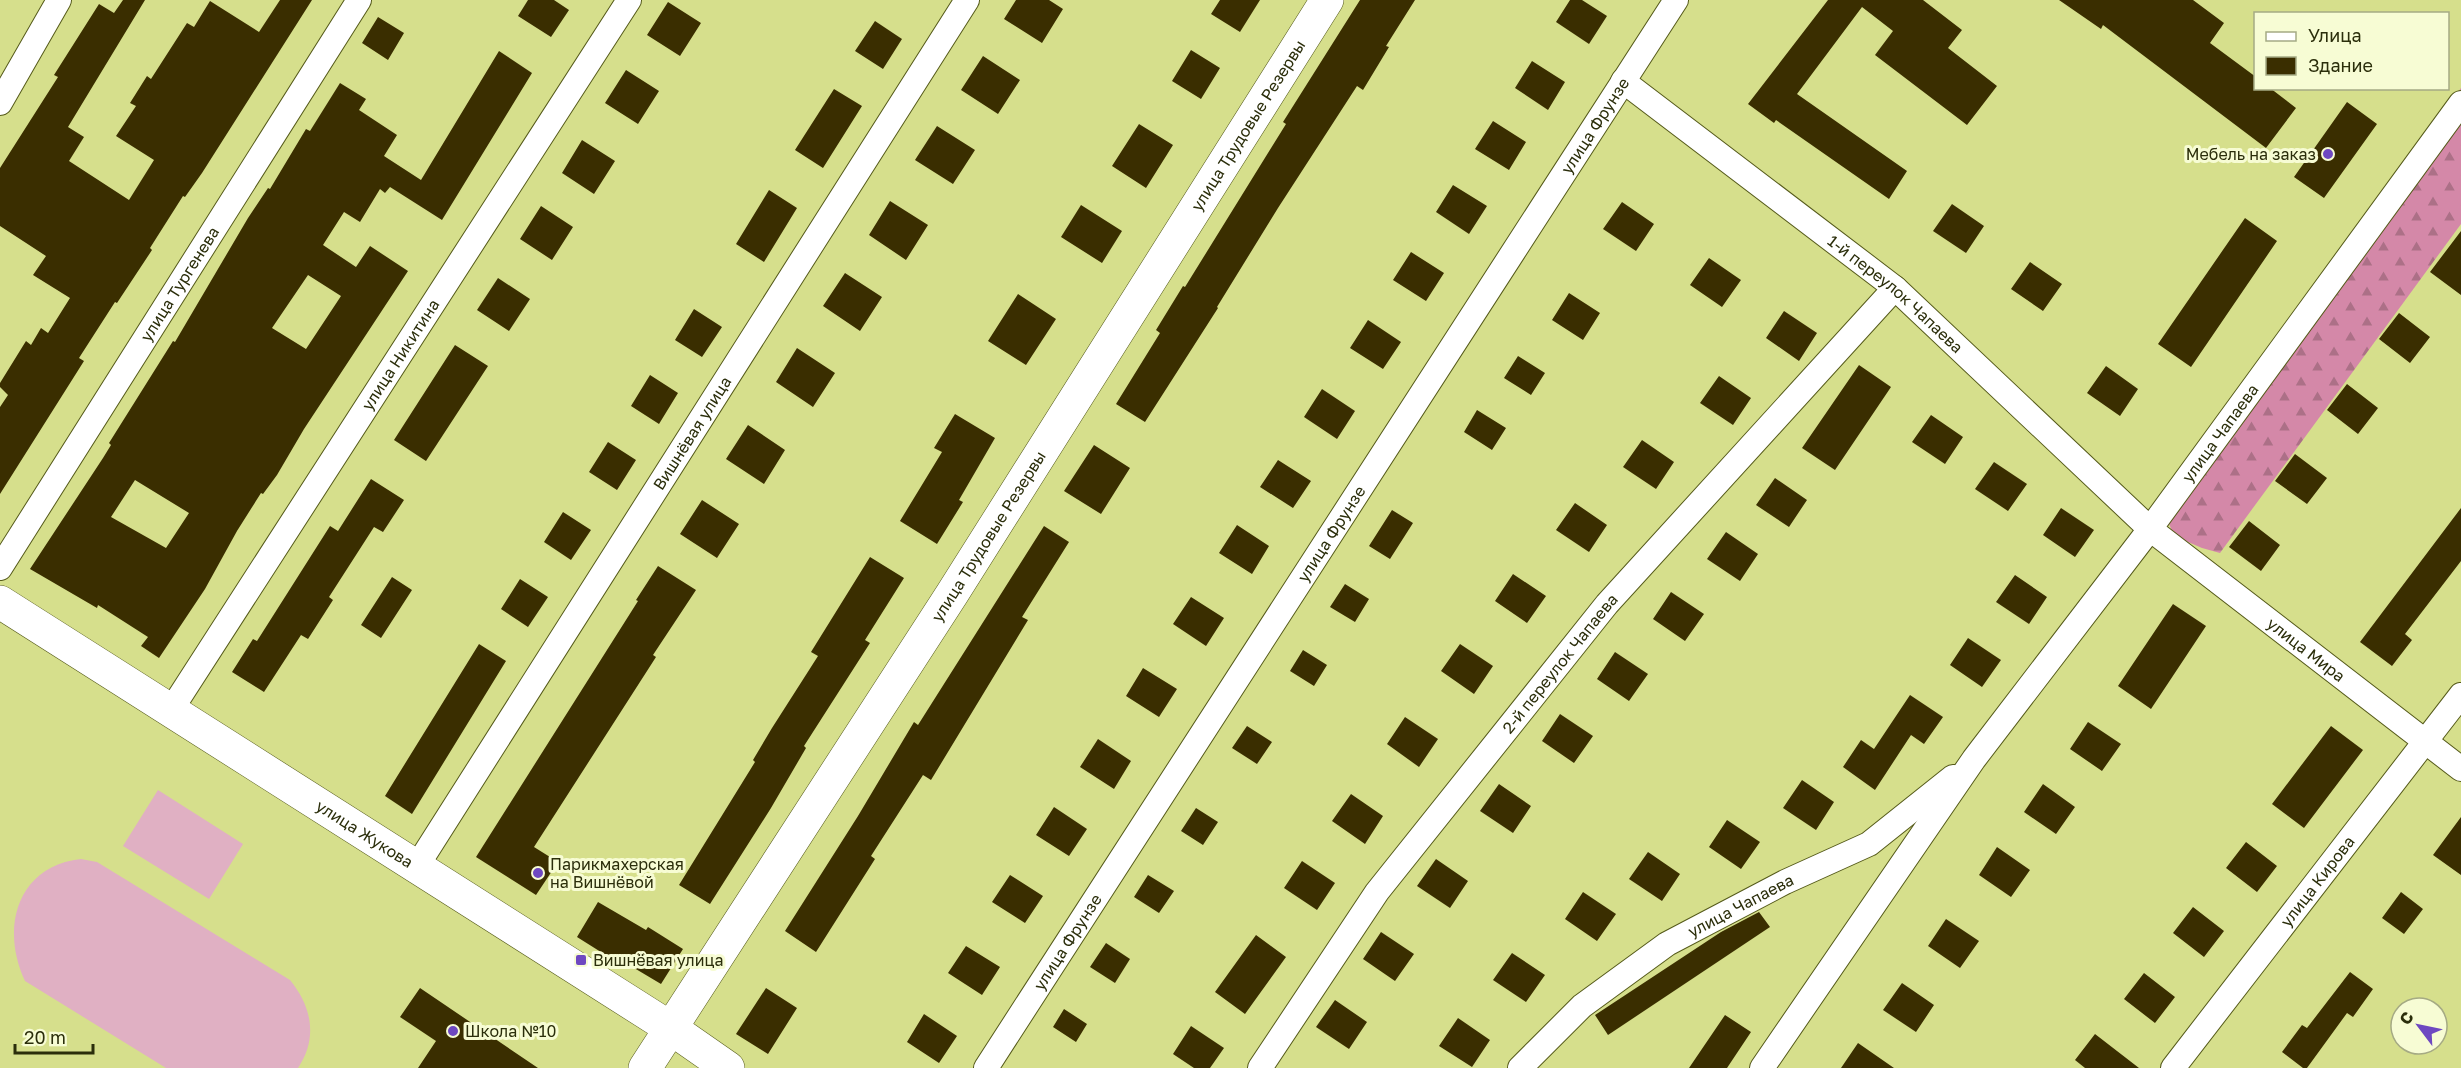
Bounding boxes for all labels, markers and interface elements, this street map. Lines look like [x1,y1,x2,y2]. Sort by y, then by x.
legend [2254,12,2449,90]
text: Улица [2308,24,2362,46]
street label: улица Трудовые Резервы [1186,36,1309,215]
text: Здание [2308,54,2373,76]
street label: улица Фрунзе [1556,74,1633,177]
place label: Мебель на заказ [2186,144,2316,164]
marker: Мебель на заказ [2321,147,2335,161]
street label: улица Тургенева [136,223,223,345]
street label: 1-й переулок Чапаева [1824,230,1967,357]
street label: улица Никитина [357,295,443,414]
street label: Вишнёвая улица [649,372,735,493]
street label: улица Чапаева [2177,380,2262,486]
street label: улица Трудовые Резервы [927,447,1050,626]
street label: улица Фрунзе [1293,482,1370,586]
street label: 2-й переулок Чапаева [1498,589,1622,737]
street label: улица Мира [2263,613,2349,686]
street label: улица Жукова [312,795,417,872]
street label: улица Кирова [2276,832,2359,931]
place label: Парикмахерская на Вишнёвой [550,854,684,892]
marker: Парикмахерская на Вишнёвой [531,866,545,880]
street label: улица Чапаева [1684,870,1797,941]
street label: улица Фрунзе [1029,890,1106,994]
place label: Вишнёвая улица [593,950,724,970]
marker: Вишнёвая улица [574,953,588,967]
north arrow [2389,996,2449,1056]
text: С [2395,1008,2418,1028]
scale bar [15,1017,93,1055]
place label: Школа №10 [465,1021,556,1041]
marker: Школа №10 [446,1024,460,1038]
text: 20 m [24,1026,66,1048]

